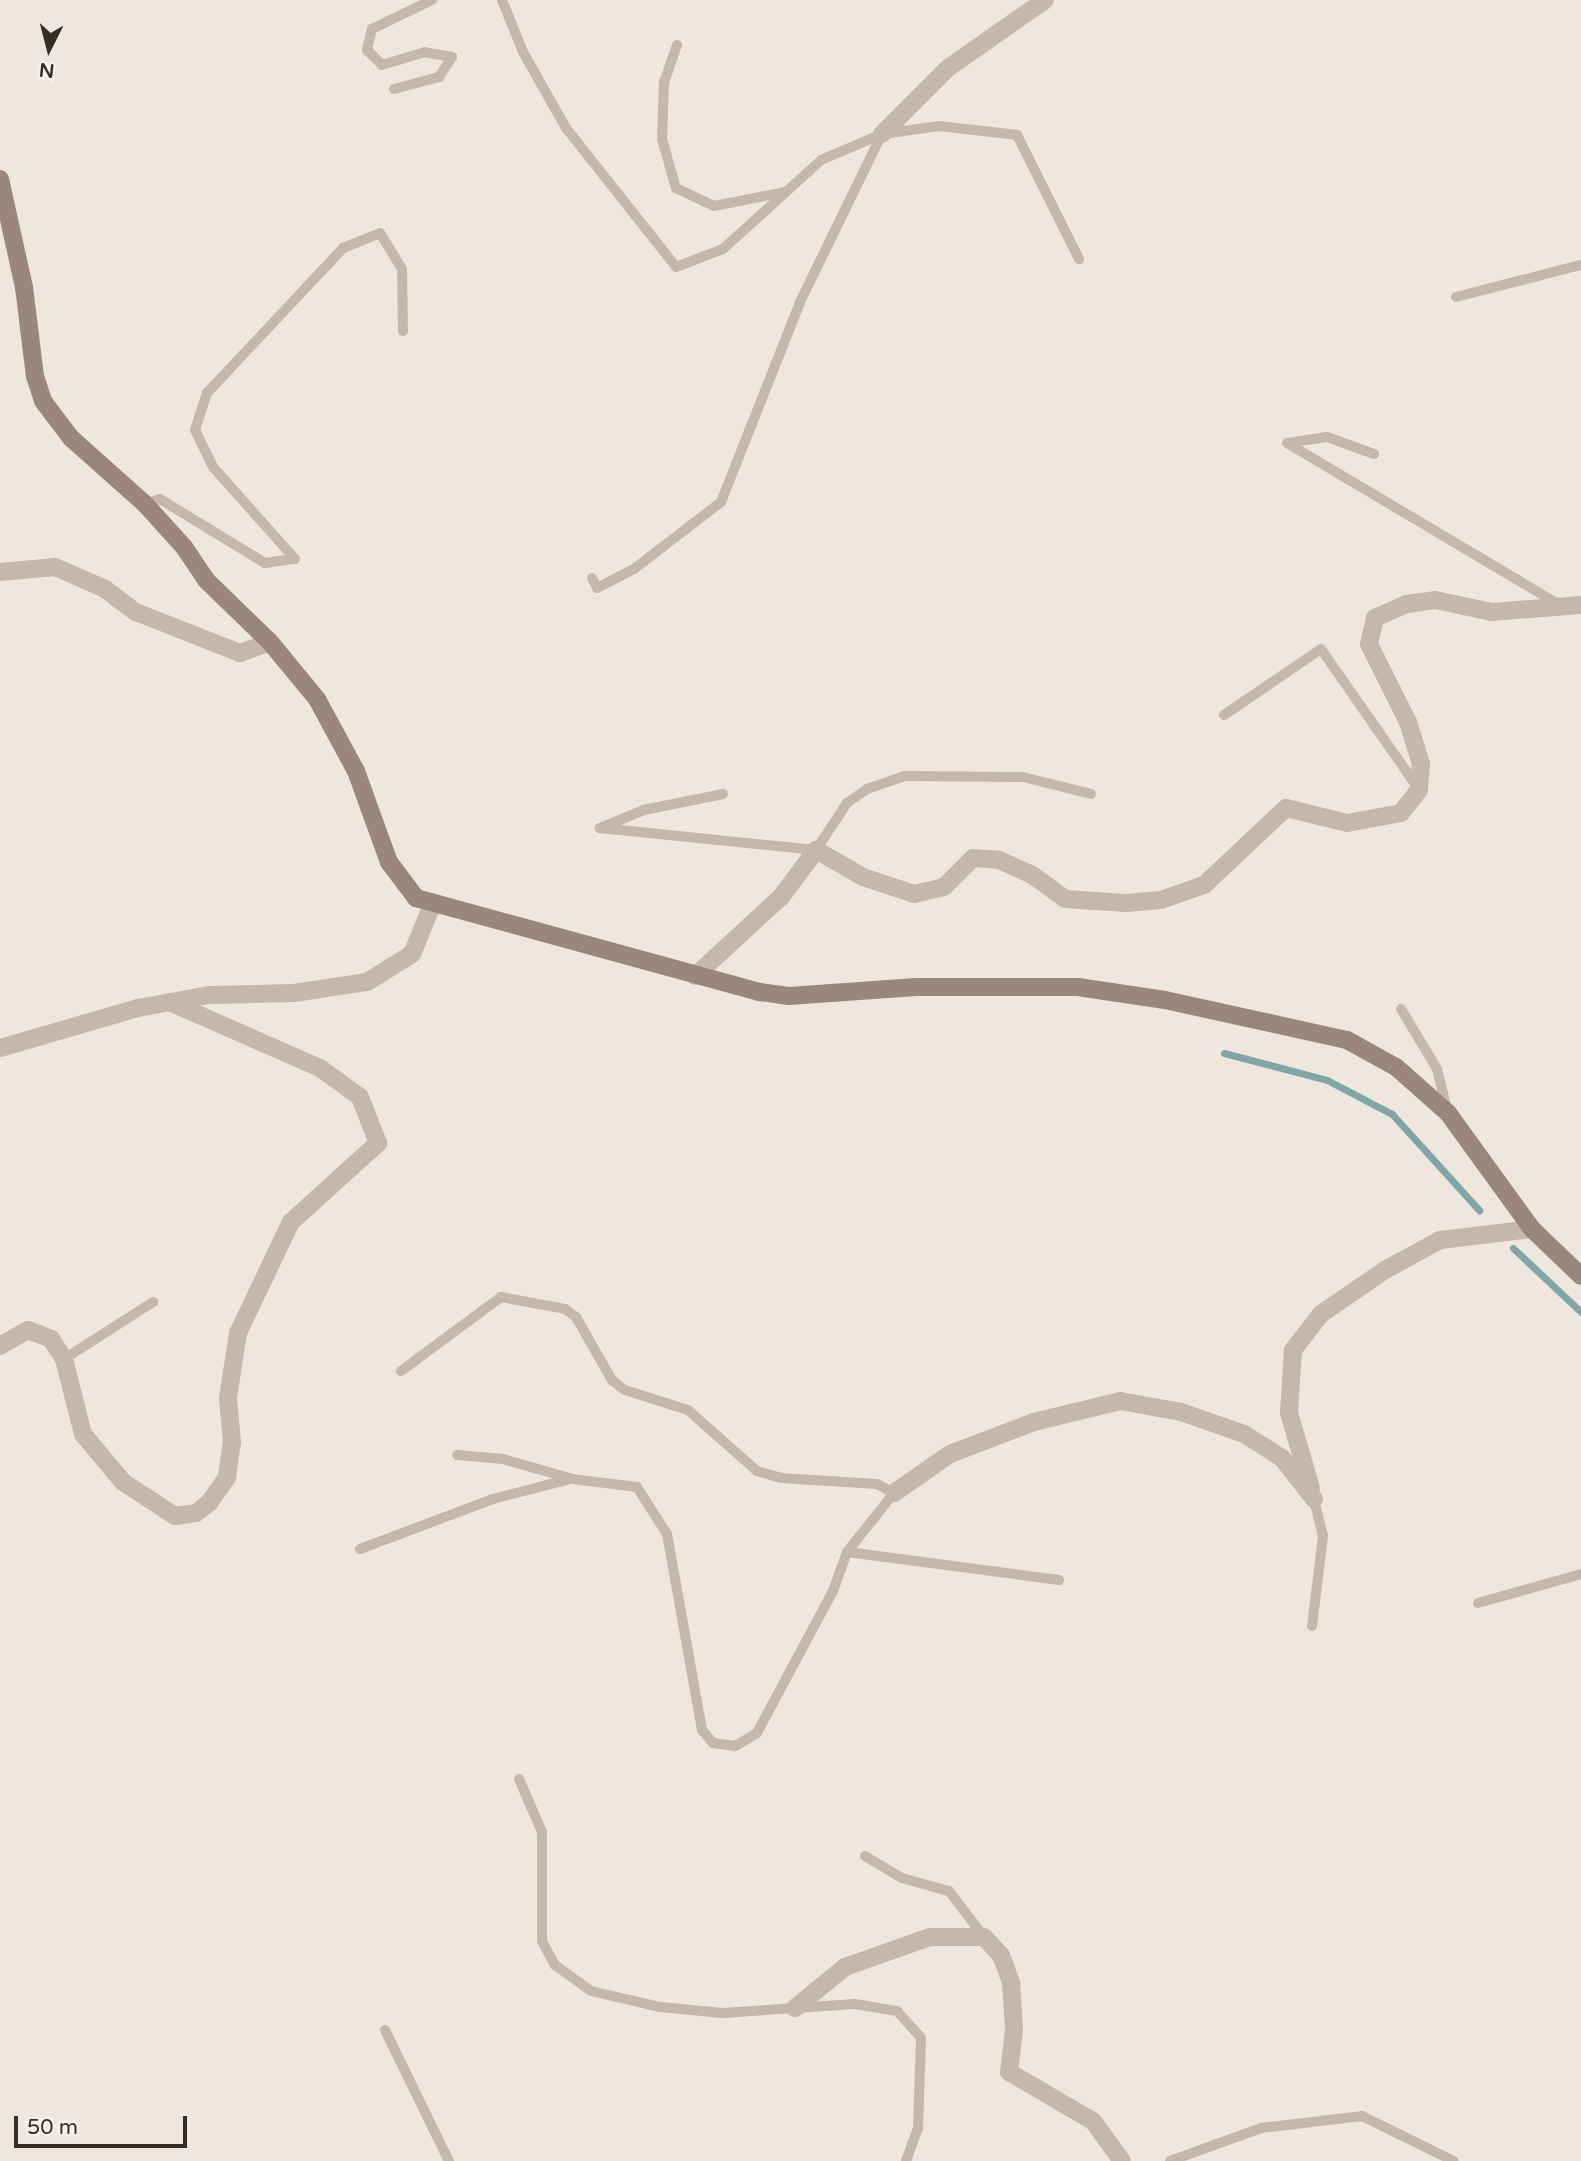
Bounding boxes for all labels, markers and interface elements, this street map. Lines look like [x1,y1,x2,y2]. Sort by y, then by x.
north arrow [14,14,84,84]
text: N [38,58,56,82]
scale bar [18,2102,191,2146]
text: 50 m [27,2115,78,2140]

